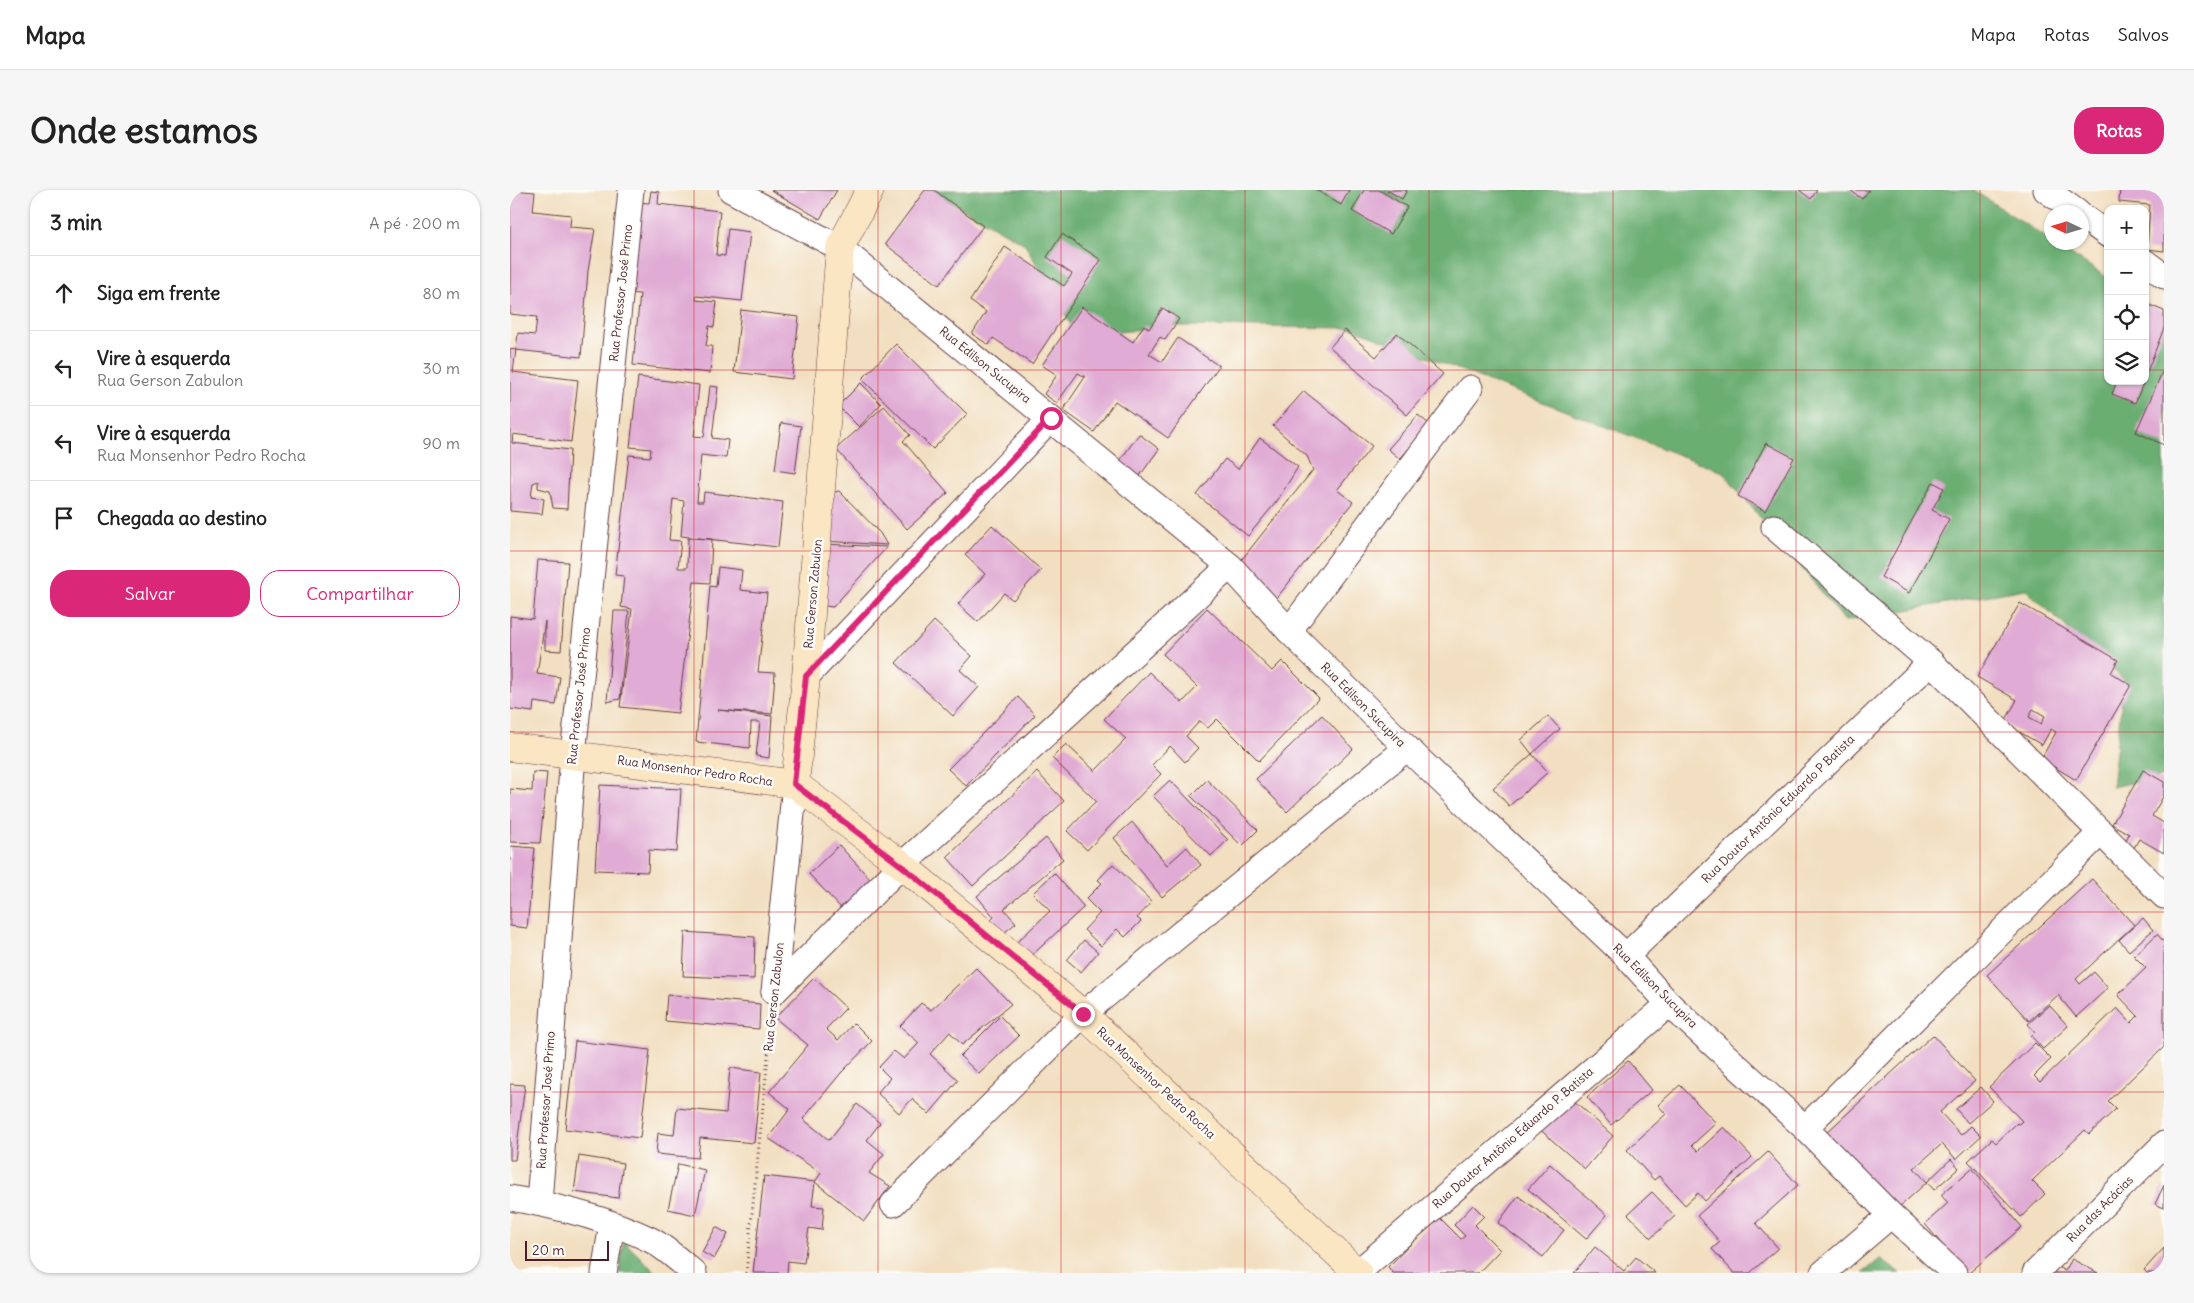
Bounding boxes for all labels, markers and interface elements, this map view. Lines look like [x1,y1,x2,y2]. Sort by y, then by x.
text: Mapa [25,20,85,50]
text: Mapa [1971,23,2016,46]
text: Rotas [2044,23,2090,46]
text: Salvos [2118,23,2169,46]
button: Rotas [2074,107,2164,154]
text: Onde estamos [30,108,258,152]
north arrow [2044,205,2089,250]
map controls [2104,205,2149,385]
button: + [2104,205,2149,250]
text: 3 min [50,209,102,236]
text: A pé · 200 m [369,213,460,233]
street label: Rua Professor José Primo [606,223,635,362]
button: − [2104,250,2149,295]
icon: ahead [50,279,78,307]
text: Siga em frente [97,281,220,305]
text: 80 m [422,283,460,303]
button: locate [2104,295,2149,340]
street label: Rua Edilson Sucupira [937,323,1034,406]
button: layers [2104,340,2149,385]
text: Vire à esquerda [97,346,231,370]
icon: left [50,354,78,382]
text: 30 m [423,358,460,378]
text: Rua Gerson Zabulon [97,370,243,390]
route start [1040,407,1063,430]
text: Vire à esquerda [97,421,231,445]
icon: left [50,429,78,457]
text: 90 m [422,433,460,453]
text: Rua Monsenhor Pedro Rocha [97,445,306,465]
icon: arrive [50,504,78,532]
text: Chegada ao destino [97,506,267,530]
street label: Rua Gerson Zabulon [800,539,825,649]
button: Salvar [50,570,250,617]
button: Compartilhar [260,570,460,617]
street label: Rua Professor José Primo [564,626,593,765]
street label: Rua Edilson Sucupira [1318,659,1409,750]
street label: Rua Doutor Antônio Eduardo P Batista [1698,731,1857,886]
street label: Rua Monsenhor Pedro Rocha [616,752,774,789]
street label: Rua Edilson Sucupira [1610,940,1701,1031]
street label: Rua Gerson Zabulon [760,942,787,1052]
route end [1072,1003,1095,1026]
street label: Rua Monsenhor Pedro Rocha [1094,1024,1219,1142]
street label: Rua Professor José Primo [533,1030,558,1169]
street label: Rua Doutor Antônio Eduardo P. Batista [1429,1064,1596,1212]
street label: Rua das Acácias [2063,1172,2136,1245]
scale bar [525,1238,609,1261]
text: 20 m [532,1241,565,1259]

